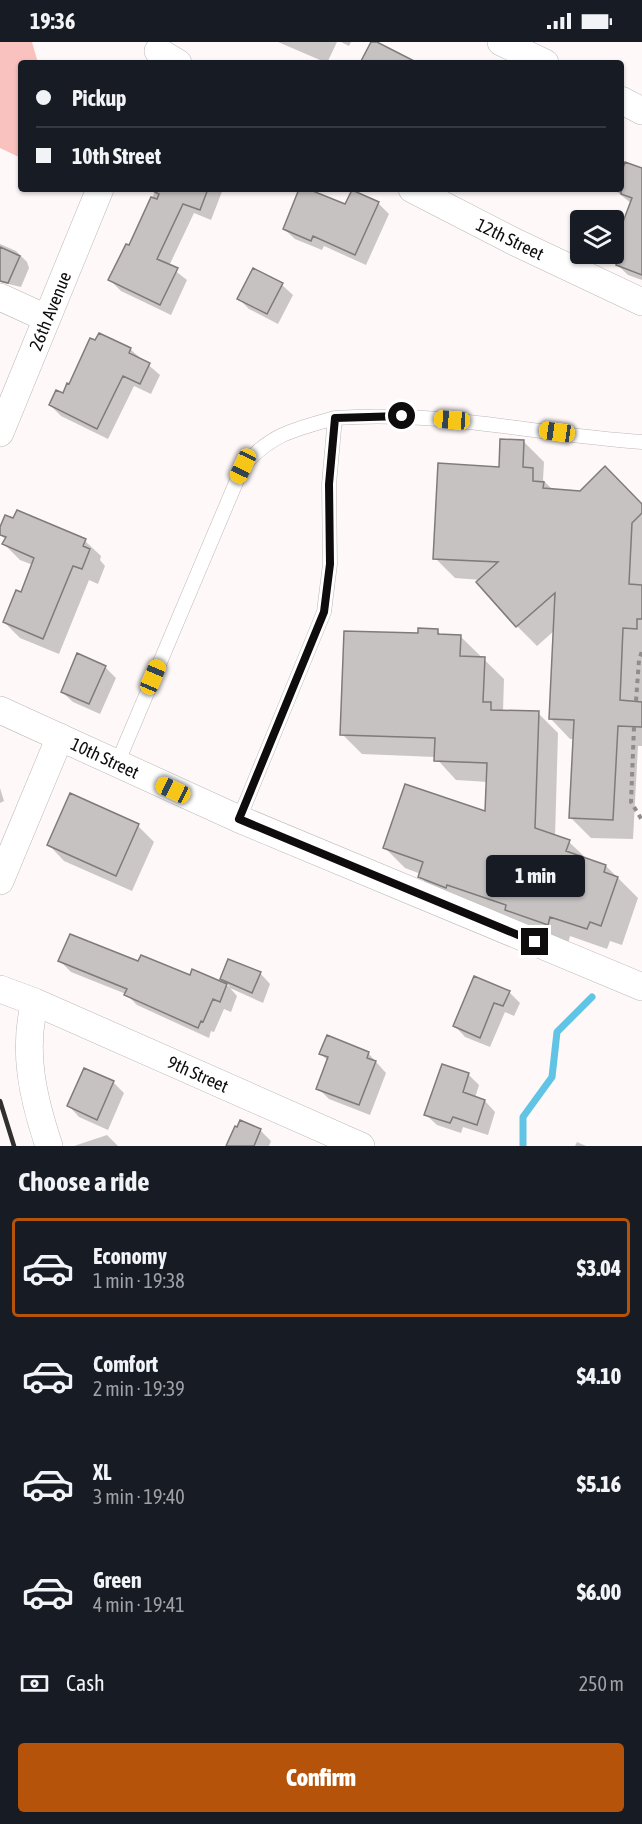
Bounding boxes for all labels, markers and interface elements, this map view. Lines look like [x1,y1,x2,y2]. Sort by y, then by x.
text: 19:36 [30,8,75,34]
text: Pickup [72,85,127,111]
text: 10th Street [72,143,161,169]
map controls [570,210,624,264]
button: layers [570,210,624,264]
street label: 12th Street [473,214,547,264]
street label: 26th Avenue [25,269,75,353]
route start [388,402,415,429]
car [433,410,471,430]
car [538,421,576,443]
car [227,446,259,486]
car [138,657,168,697]
street label: 10th Street [68,733,142,783]
car [153,774,193,806]
callout: 1 min [486,855,584,897]
text: 1 min [515,864,556,887]
route end [521,928,548,955]
street label: 9th Street [164,1051,232,1097]
text: Choose a ride [18,1166,150,1197]
icon: car [21,1241,75,1295]
text: Economy [93,1243,167,1269]
text: $3.04 [577,1255,621,1281]
text: 1 min · 19:38 [93,1269,185,1292]
icon: car [21,1349,75,1403]
text: Comfort [93,1351,158,1377]
text: $4.10 [577,1363,621,1389]
text: 2 min · 19:39 [93,1377,185,1400]
icon: car [21,1457,75,1511]
text: XL [93,1459,111,1485]
text: $5.16 [577,1471,621,1497]
text: 3 min · 19:40 [93,1485,185,1508]
icon: car [21,1565,75,1619]
text: Green [93,1567,142,1593]
text: $6.00 [577,1579,621,1605]
text: 4 min · 19:41 [93,1593,185,1616]
icon: cash [18,1667,51,1700]
text: Cash [66,1670,105,1696]
text: 250 m [579,1672,624,1695]
button: Confirm [18,1743,624,1812]

